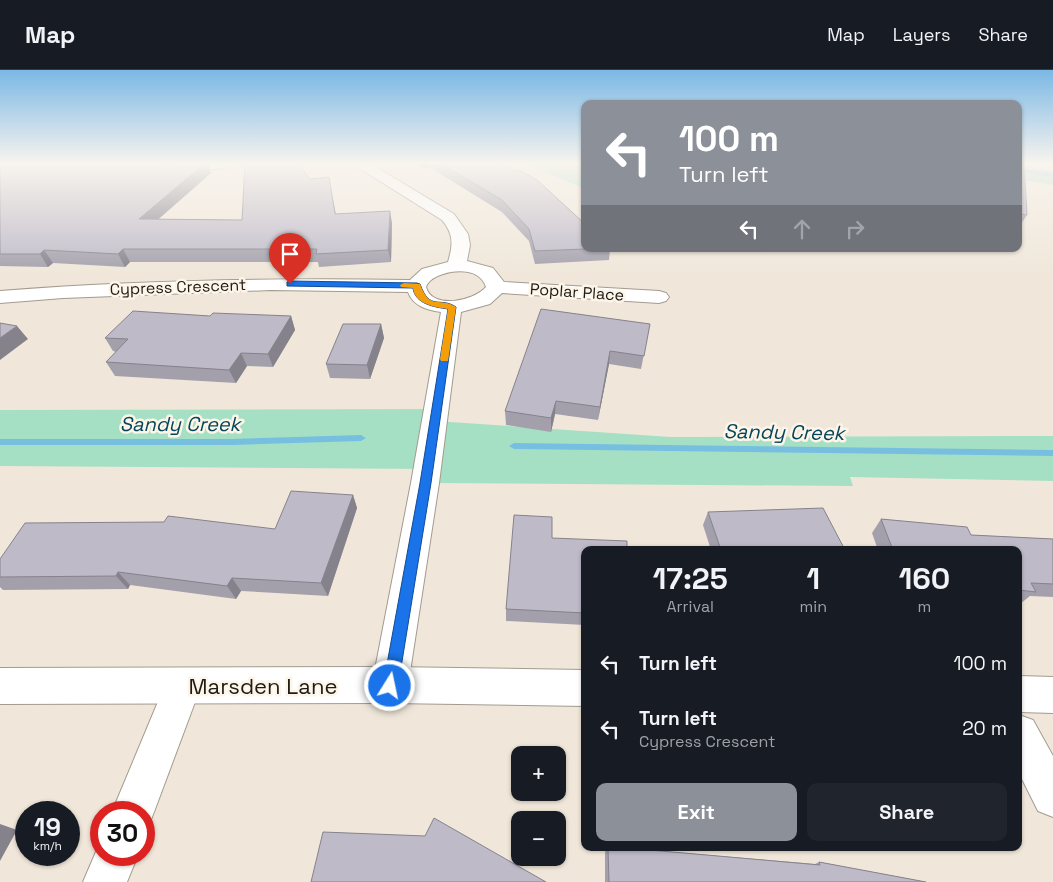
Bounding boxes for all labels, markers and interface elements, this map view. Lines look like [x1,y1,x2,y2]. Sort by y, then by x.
text: Map [25,19,75,50]
text: Map [827,23,865,46]
text: Layers [893,23,950,46]
text: Share [978,23,1028,46]
text: 100 m [679,117,779,161]
icon: left [596,120,661,185]
text: Turn left [679,160,769,188]
icon: left [735,215,763,243]
icon: ahead [788,215,816,243]
icon: right [841,215,869,243]
pin [269,233,311,284]
icon: arrive [276,240,304,268]
street label: Cypress Crescent [109,274,247,300]
street label: Poplar Place [529,278,625,306]
water label: Sandy Creek [120,411,243,437]
water label: Sandy Creek [723,418,847,446]
text: 17:25 [653,559,728,598]
text: 1 [806,559,820,598]
text: 160 [899,559,950,598]
text: Arrival [666,596,714,617]
text: min [799,596,827,617]
text: m [918,596,931,617]
icon: left [596,650,624,678]
text: Turn left [639,651,717,676]
text: 100 m [953,651,1007,676]
position arrow [363,659,415,711]
street label: Marsden Lane [189,672,337,700]
text: Turn left [639,706,717,731]
icon: left [596,715,624,743]
text: 20 m [962,716,1007,741]
text: Cypress Crescent [639,731,775,752]
map controls [511,746,566,866]
button: + [511,746,566,801]
button: Exit [596,783,797,841]
button: Share [807,783,1007,841]
speed limit sign: 30 [90,801,155,866]
text: 19 [34,811,61,843]
button: − [511,811,566,866]
text: km/h [33,838,62,854]

